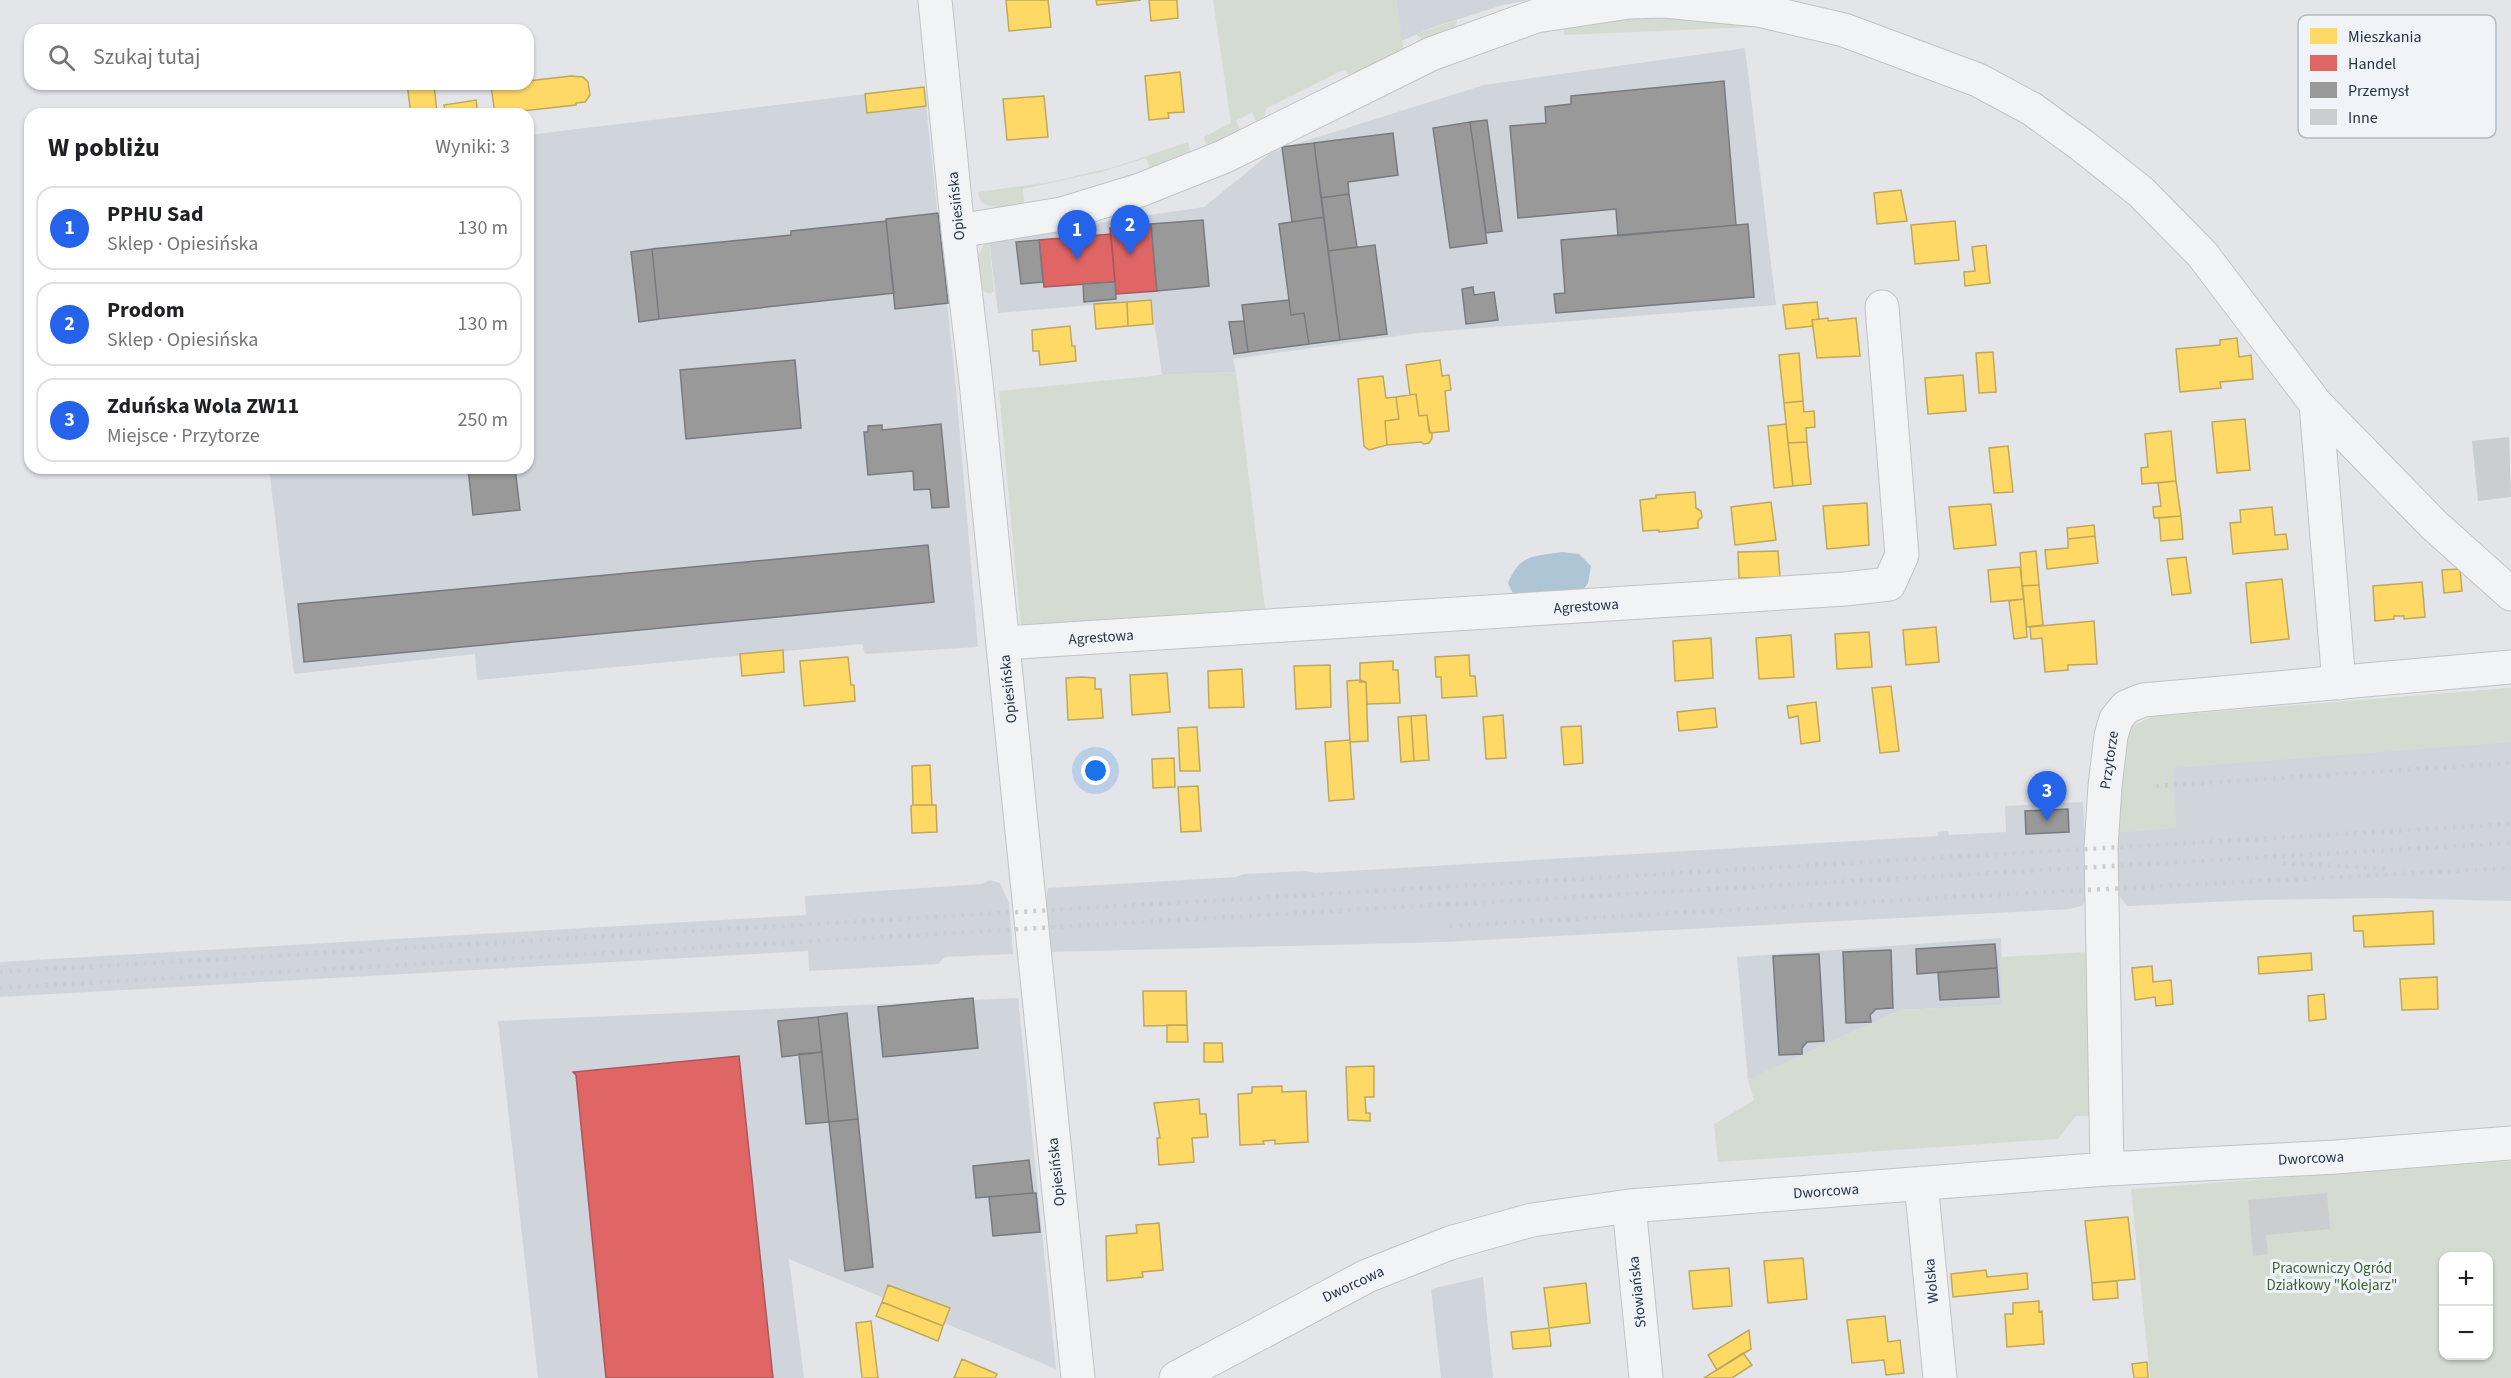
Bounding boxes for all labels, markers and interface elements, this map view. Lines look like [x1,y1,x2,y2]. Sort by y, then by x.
legend [2298,15,2496,138]
search box [24,24,534,90]
text: Mieszkania [2348,26,2422,48]
icon: search [45,41,78,74]
text: Szukaj tutaj [93,41,200,73]
text: Handel [2348,53,2396,75]
text: Przemysł [2348,80,2410,102]
text: Inne [2348,107,2378,129]
text: W pobliżu [48,129,160,166]
text: Wyniki: 3 [435,133,510,161]
street label: Opiesińska [942,171,971,241]
text: PPHU Sad [107,198,204,230]
pin: 2 [1110,206,1150,255]
pin: 1 [1058,210,1096,260]
text: 1 [64,214,75,242]
text: 130 m [458,214,508,242]
text: Sklep · Opiesińska [107,230,258,258]
text: Prodom [107,294,185,326]
text: 2 [64,310,75,338]
text: 130 m [458,310,508,338]
text: Sklep · Opiesińska [107,326,258,354]
text: Zduńska Wola ZW11 [107,390,299,422]
text: 3 [64,406,75,434]
text: 250 m [458,406,508,434]
text: Miejsce · Przytorze [107,422,260,450]
street label: Agrestowa [1553,594,1619,619]
street label: Agrestowa [1068,625,1134,650]
street label: Opiesińska [994,654,1023,724]
street label: Przytorze [2095,730,2124,791]
your location [1081,756,1110,785]
pin: 3 [2028,772,2066,821]
street label: Opiesińska [1042,1137,1071,1207]
street label: Dworcowa [2278,1146,2344,1171]
street label: Dworcowa [1792,1179,1860,1204]
map controls [2439,1252,2493,1360]
button: + [2439,1252,2493,1306]
street label: Słowiańska [1623,1255,1652,1329]
street label: Wolska [1919,1258,1944,1304]
park label: Pracowniczy Ogród Działkowy "Kolejarz" [2267,1258,2397,1296]
street label: Dworcowa [1319,1261,1388,1308]
button: − [2439,1306,2493,1360]

